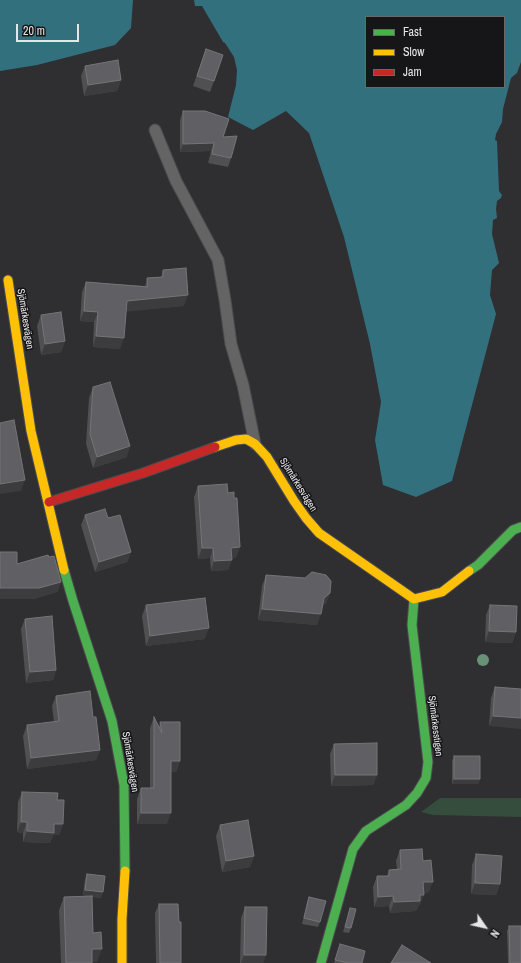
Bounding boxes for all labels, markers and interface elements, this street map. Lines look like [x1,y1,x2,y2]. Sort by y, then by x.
scale bar [18,16,81,42]
legend [365,16,505,88]
text: 20 m [23,23,45,39]
text: Fast [403,24,422,40]
text: Slow [403,44,424,60]
text: Jam [403,64,422,80]
street label: Sjömärkesvägen [14,288,36,350]
street label: Sjömärkesvägen [277,456,319,514]
street label: Sjömärkesstigen [425,695,445,757]
street label: Sjömärkesvägen [119,731,141,793]
north arrow [465,907,505,947]
text: N [487,927,503,940]

